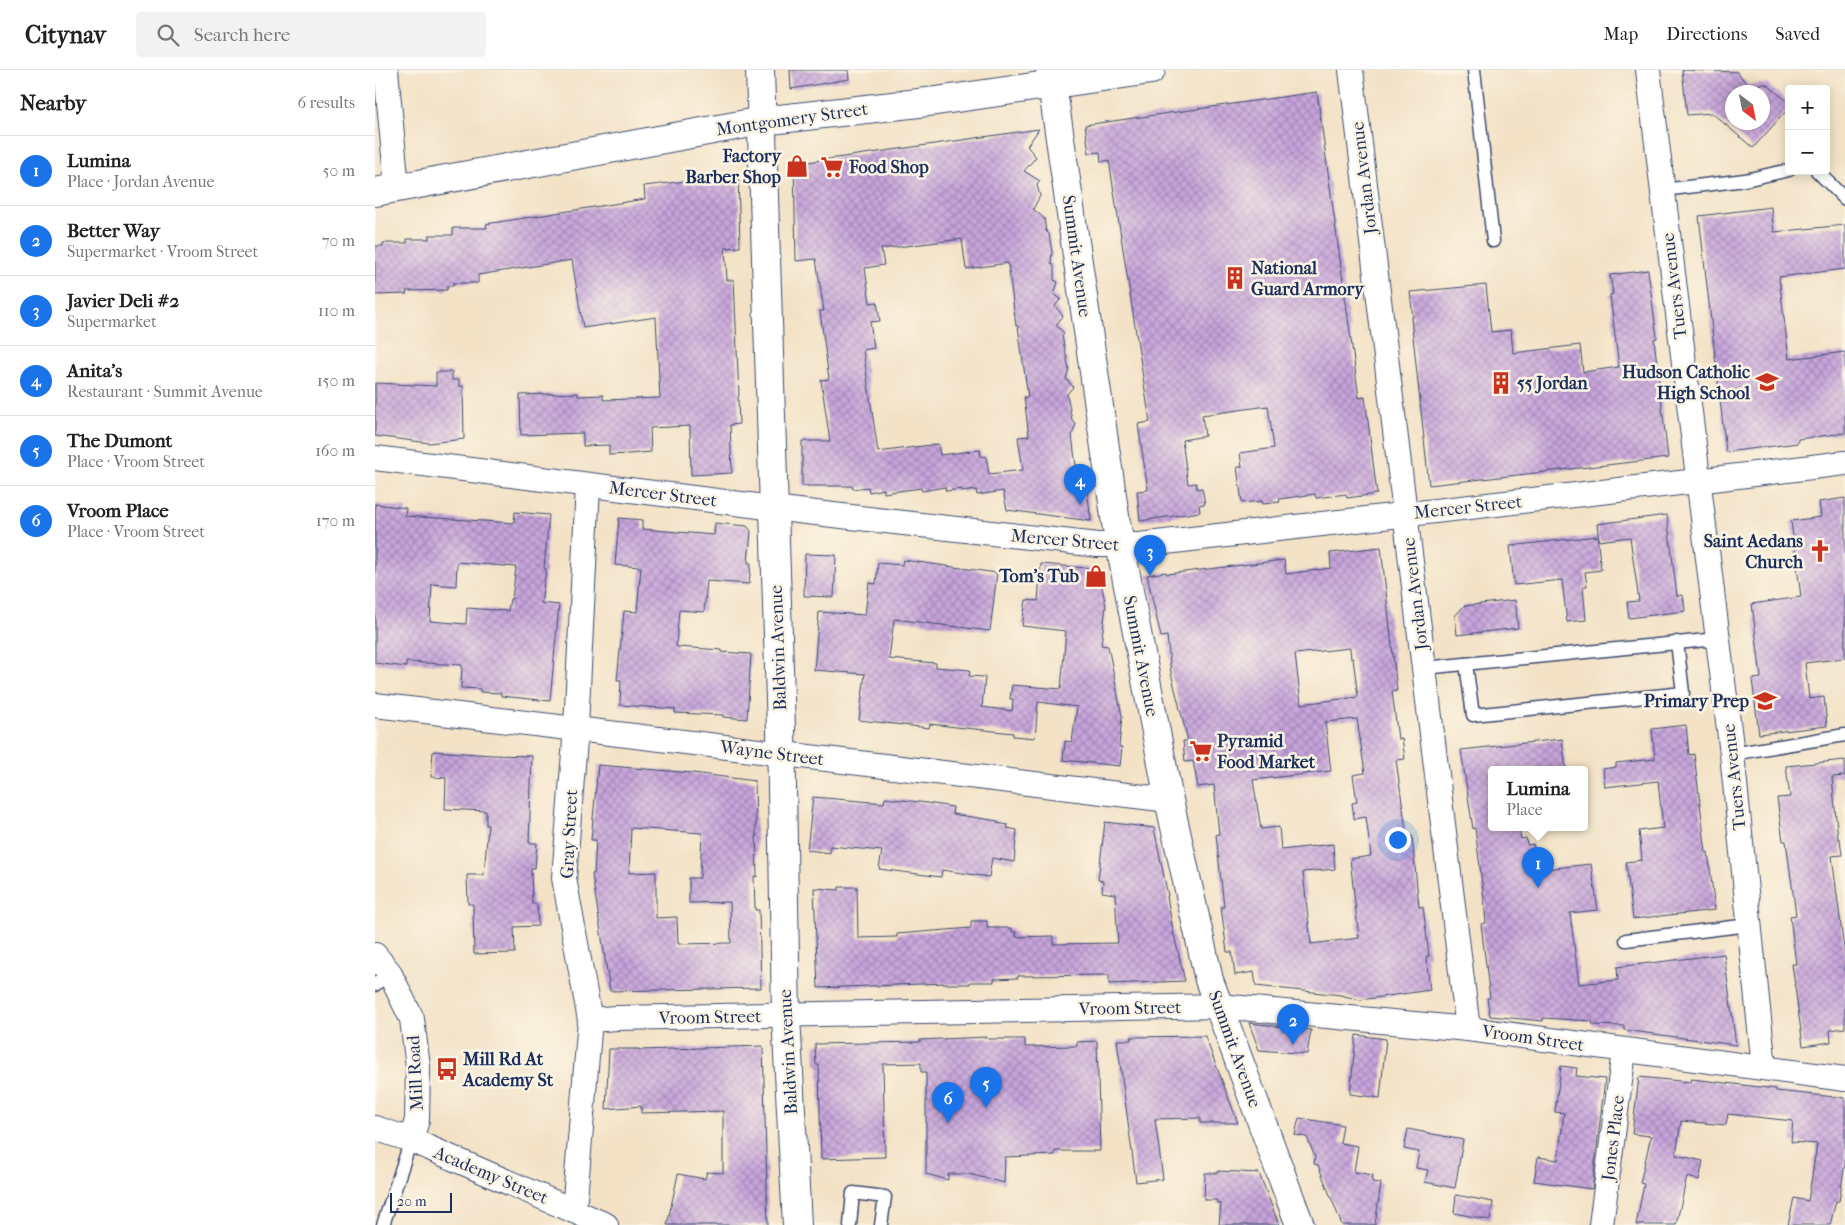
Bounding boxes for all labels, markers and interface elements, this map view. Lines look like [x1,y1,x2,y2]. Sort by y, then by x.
search box [136,12,486,57]
text: Citynav [25,21,106,49]
icon: search [154,21,182,49]
text: Search here [194,24,290,46]
text: Map [1604,24,1638,45]
text: Directions [1666,24,1747,45]
text: Saved [1775,24,1820,45]
north arrow [1725,85,1770,130]
map controls [1785,85,1830,175]
button: + [1785,85,1830,130]
text: Nearby [20,91,86,115]
text: 6 results [297,93,355,112]
street label: Montgomery Street [715,98,870,141]
street label: Jordan Avenue [1347,120,1382,237]
button: − [1785,130,1830,175]
place label: Factory Barber Shop [685,146,782,188]
text: Lumina [67,150,130,172]
shop icon: Factory Barber Shop [784,153,810,179]
supermarket icon: Food Shop [819,154,845,180]
place label: Food Shop [848,157,929,178]
text: 1 [33,161,39,180]
text: 50 m [323,161,355,180]
text: Place · Jordan Avenue [67,172,214,191]
street label: Summit Avenue [1058,194,1095,318]
text: Better Way [67,220,160,242]
text: 2 [32,231,40,250]
text: 70 m [322,231,355,250]
street label: Tuers Avenue [1658,231,1691,340]
text: Supermarket · Vroom Street [67,242,258,261]
place label: National Guard Armory [1251,258,1365,300]
building icon: National Guard Armory [1222,265,1248,291]
text: Javier Deli #2 [67,290,179,312]
text: 3 [33,301,39,320]
text: 110 m [318,301,355,320]
text: Supermarket [67,312,157,331]
text: Anita’s [67,360,122,382]
place label: Hudson Catholic High School [1622,362,1751,404]
school or university icon: Hudson Catholic High School [1754,369,1780,395]
building icon: 55 Jordan [1488,370,1514,396]
text: 4 [31,371,41,390]
text: 150 m [317,371,355,390]
place label: 55 Jordan [1517,373,1588,394]
text: Restaurant · Summit Avenue [67,382,263,401]
text: The Dumont [67,430,172,452]
text: 5 [33,441,39,460]
text: 160 m [315,441,355,460]
text: Place · Vroom Street [67,452,205,471]
pin: 4 [1064,464,1096,505]
street label: Mercer Street [608,477,719,512]
street label: Mercer Street [1413,491,1524,524]
text: Vroom Place [67,500,169,522]
text: 6 [32,511,40,530]
text: 170 m [316,511,355,530]
text: Place · Vroom Street [67,522,205,541]
street label: Mercer Street [1010,525,1121,556]
place label: Saint Aedans Church [1704,531,1804,573]
pin: 3 [1134,535,1166,576]
street label: Jordan Avenue [1398,536,1433,653]
church icon: Saint Aedans Church [1807,538,1833,564]
shop icon: Tom’s Tub [1083,563,1109,589]
place label: Tom’s Tub [998,566,1080,587]
street label: Baldwin Avenue [766,585,791,711]
street label: Summit Avenue [1118,594,1163,719]
school or university icon: Primary Prep [1752,688,1778,714]
place label: Primary Prep [1644,691,1749,712]
street label: Tuers Avenue [1718,723,1751,831]
place label: Pyramid Food Market [1216,731,1316,773]
street label: Wayne Street [718,737,826,770]
supermarket icon: Pyramid Food Market [1188,738,1214,764]
popup [1488,766,1588,831]
text: Lumina [1506,778,1570,800]
street label: Gray Street [557,788,582,879]
text: Place [1506,800,1543,819]
your location [1385,827,1411,853]
pin: 1 [1522,847,1554,888]
street label: Summit Avenue [1204,988,1265,1111]
street label: Baldwin Avenue [775,989,802,1115]
street label: Vroom Street [1077,997,1182,1020]
pin: 2 [1277,1004,1309,1045]
street label: Vroom Street [657,1006,762,1029]
street label: Vroom Street [1480,1021,1586,1056]
street label: Mill Road [403,1034,428,1111]
place label: Mill Rd At Academy St [462,1049,554,1091]
bus stop icon: Mill Rd At Academy St [434,1056,460,1082]
pin: 5 [970,1067,1002,1108]
pin: 6 [932,1082,964,1123]
street label: Jones Place [1598,1094,1629,1184]
street label: Academy Street [430,1142,552,1209]
scale bar [390,1190,453,1213]
text: 20 m [397,1193,427,1210]

